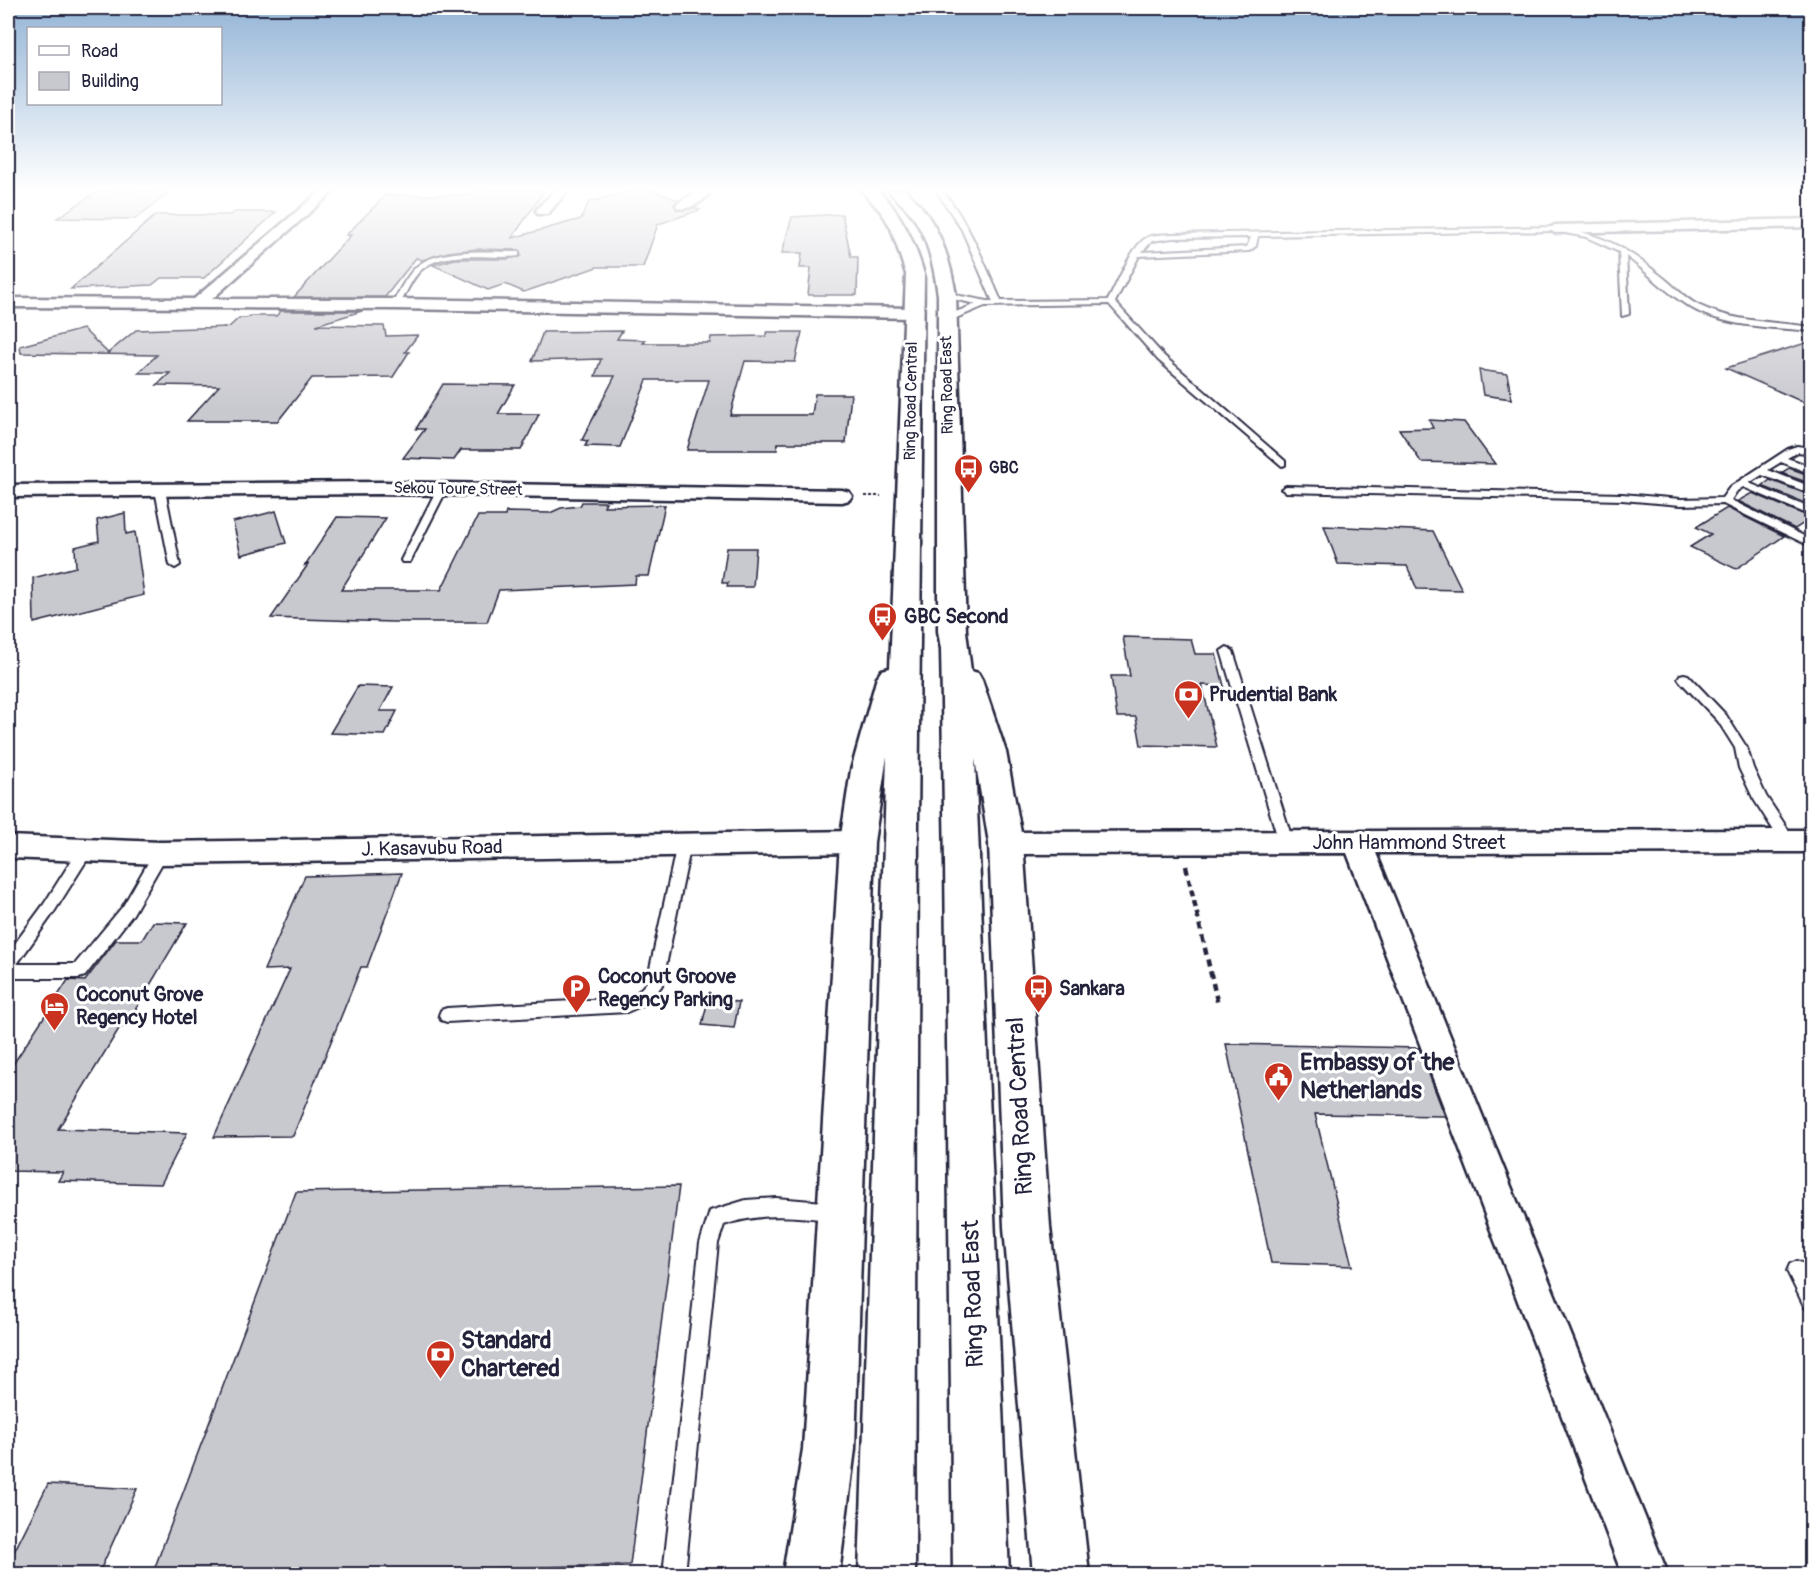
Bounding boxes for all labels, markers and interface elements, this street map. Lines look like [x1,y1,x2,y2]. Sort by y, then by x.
legend [27,27,222,105]
text: Road [81,40,118,63]
text: Building [81,70,139,93]
street label: Ring Road East [936,335,958,434]
street label: Ring Road Central [900,341,922,461]
bus stop icon: GBC [952,452,984,494]
place label: GBC [989,458,1019,478]
street label: Sekou Toure Street [393,478,523,500]
bus stop icon: GBC Second [867,600,899,642]
place label: GBC Second [904,604,1009,629]
bank icon: Prudential Bank [1172,678,1204,720]
place label: Prudential Bank [1209,682,1338,707]
street label: John Hammond Street [1312,830,1506,855]
street label: J. Kasavubu Road [361,834,503,862]
place label: Coconut Groove Regency Parking [598,964,737,1012]
parking icon: Coconut Groove Regency Parking [561,972,593,1014]
bus stop icon: Sankara [1022,972,1054,1014]
place label: Sankara [1059,976,1125,1001]
place label: Coconut Grove Regency Hotel [76,982,204,1030]
hotel icon: Coconut Grove Regency Hotel [39,990,71,1032]
street label: Ring Road Central [1001,1016,1039,1196]
place label: Embassy of the Netherlands [1300,1048,1455,1105]
public building icon: Embassy of the Netherlands [1263,1060,1295,1102]
street label: Ring Road East [956,1219,990,1368]
place label: Standard Chartered [461,1326,560,1383]
bank icon: Standard Chartered [424,1338,456,1380]

